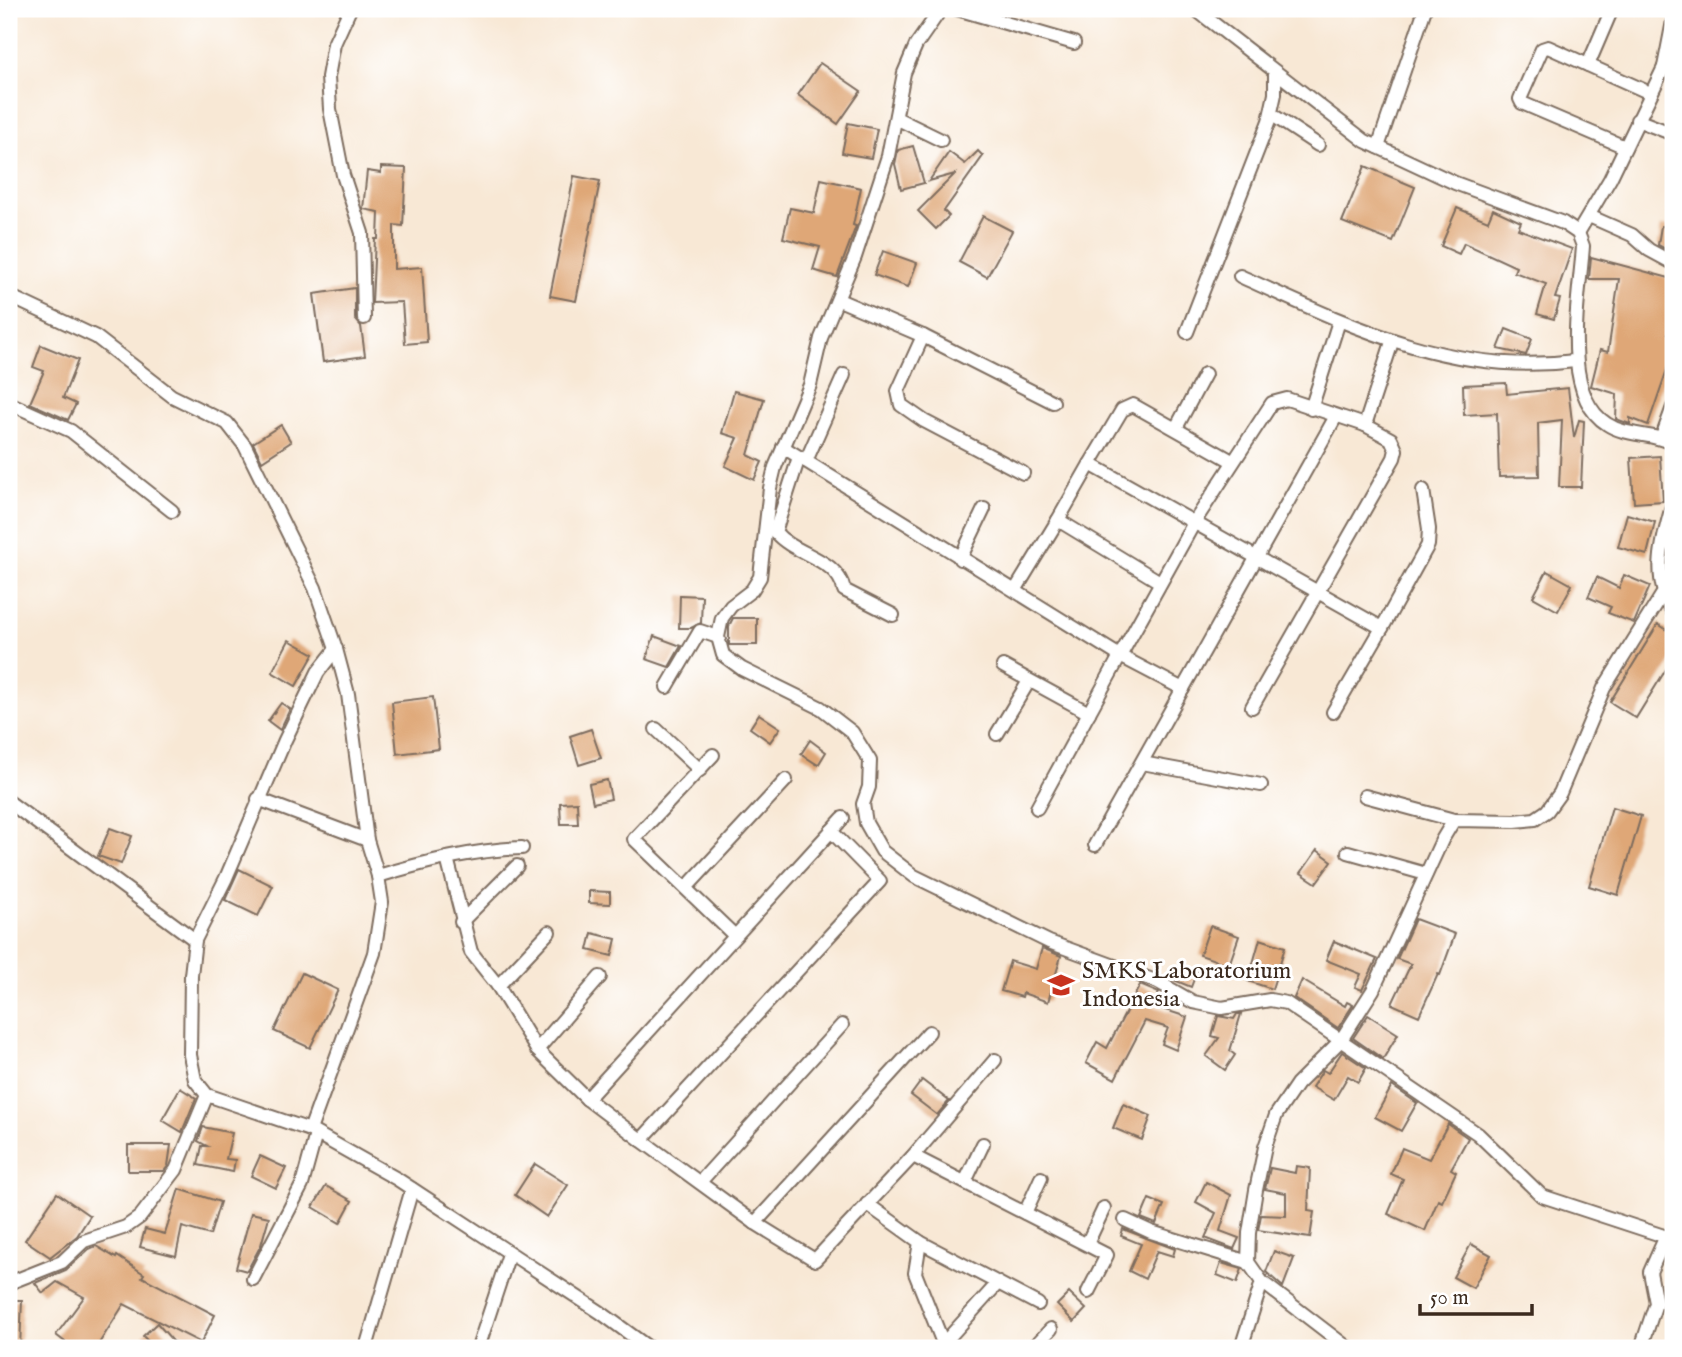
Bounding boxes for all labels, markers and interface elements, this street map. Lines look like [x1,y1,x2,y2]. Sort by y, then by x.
place label: SMKS Laboratorium Indonesia [1082,956,1291,1015]
school or university icon: SMKS Laboratorium Indonesia [1046,970,1076,1000]
scale bar [1420,1273,1532,1317]
text: 50 m [1430,1285,1469,1312]

